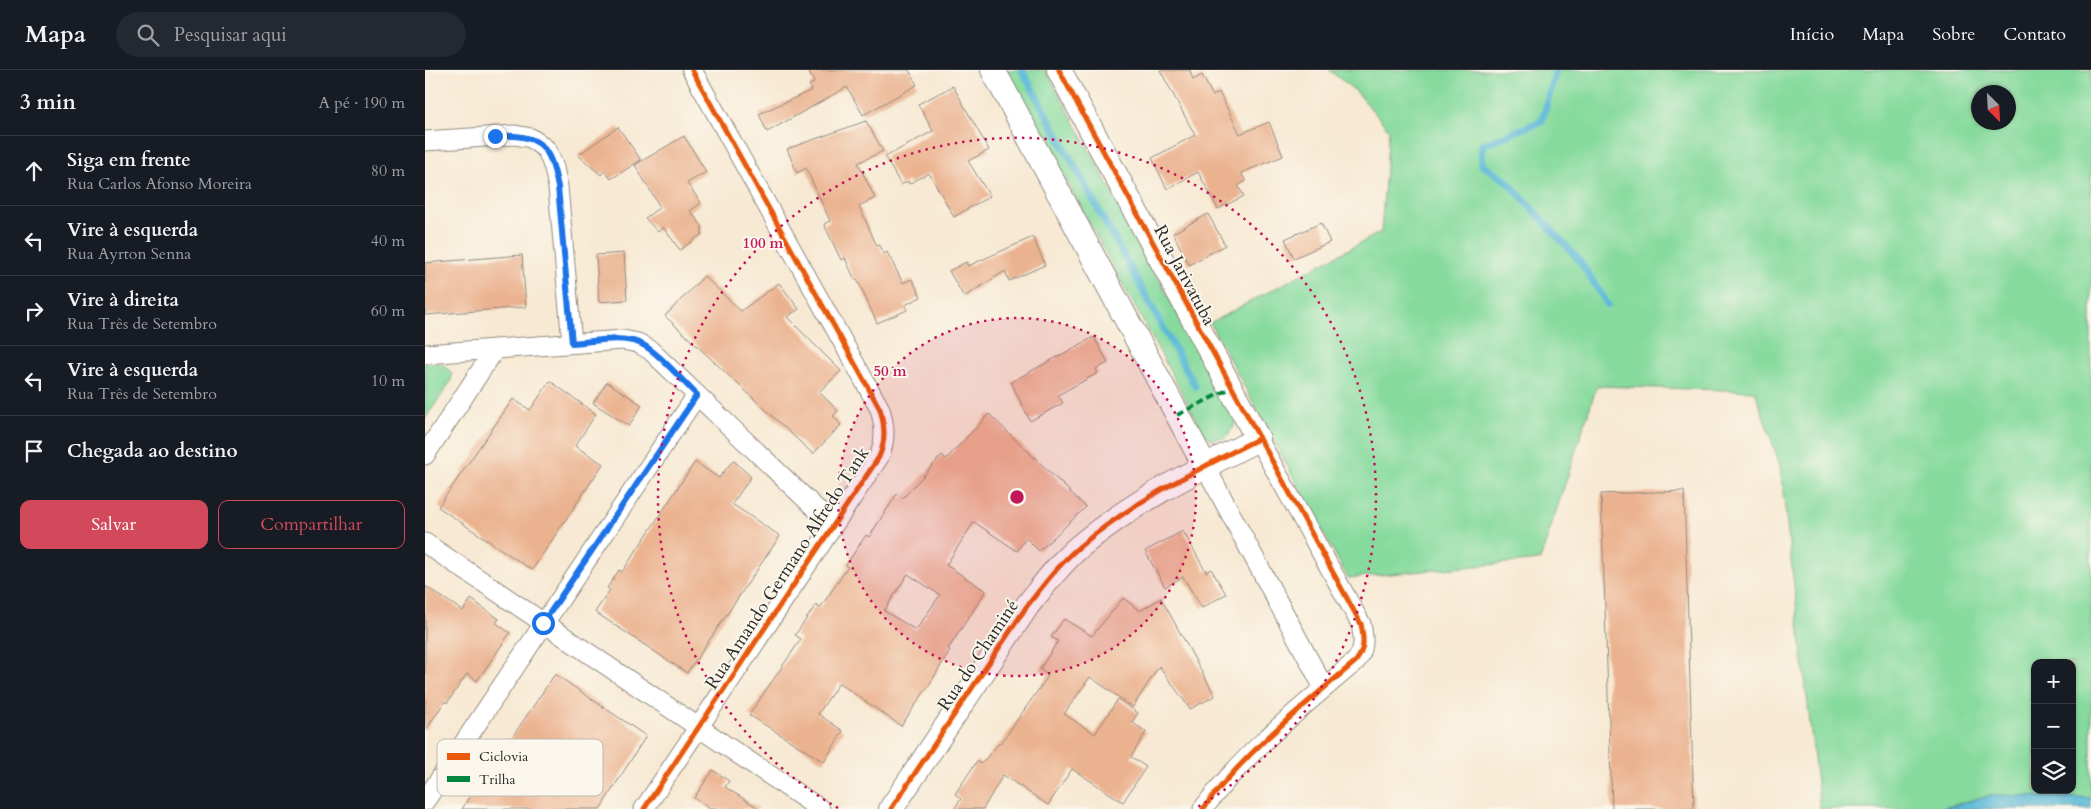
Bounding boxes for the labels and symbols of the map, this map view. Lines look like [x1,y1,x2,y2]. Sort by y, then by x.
north arrow [1971,85,2016,130]
route end [484,125,507,148]
street label: Rua Jarivatuba [1148,221,1222,330]
text: 100 m [743,233,784,253]
text: 50 m [873,361,907,381]
street label: Rua Amando Germano Alfredo Tank [699,442,876,694]
centre of rings [1008,488,1026,506]
street label: Rua do Chaminé [932,595,1025,716]
route start [532,612,555,635]
legend [437,739,603,796]
text: Ciclovia [479,747,528,766]
text: Trilha [479,770,516,789]

